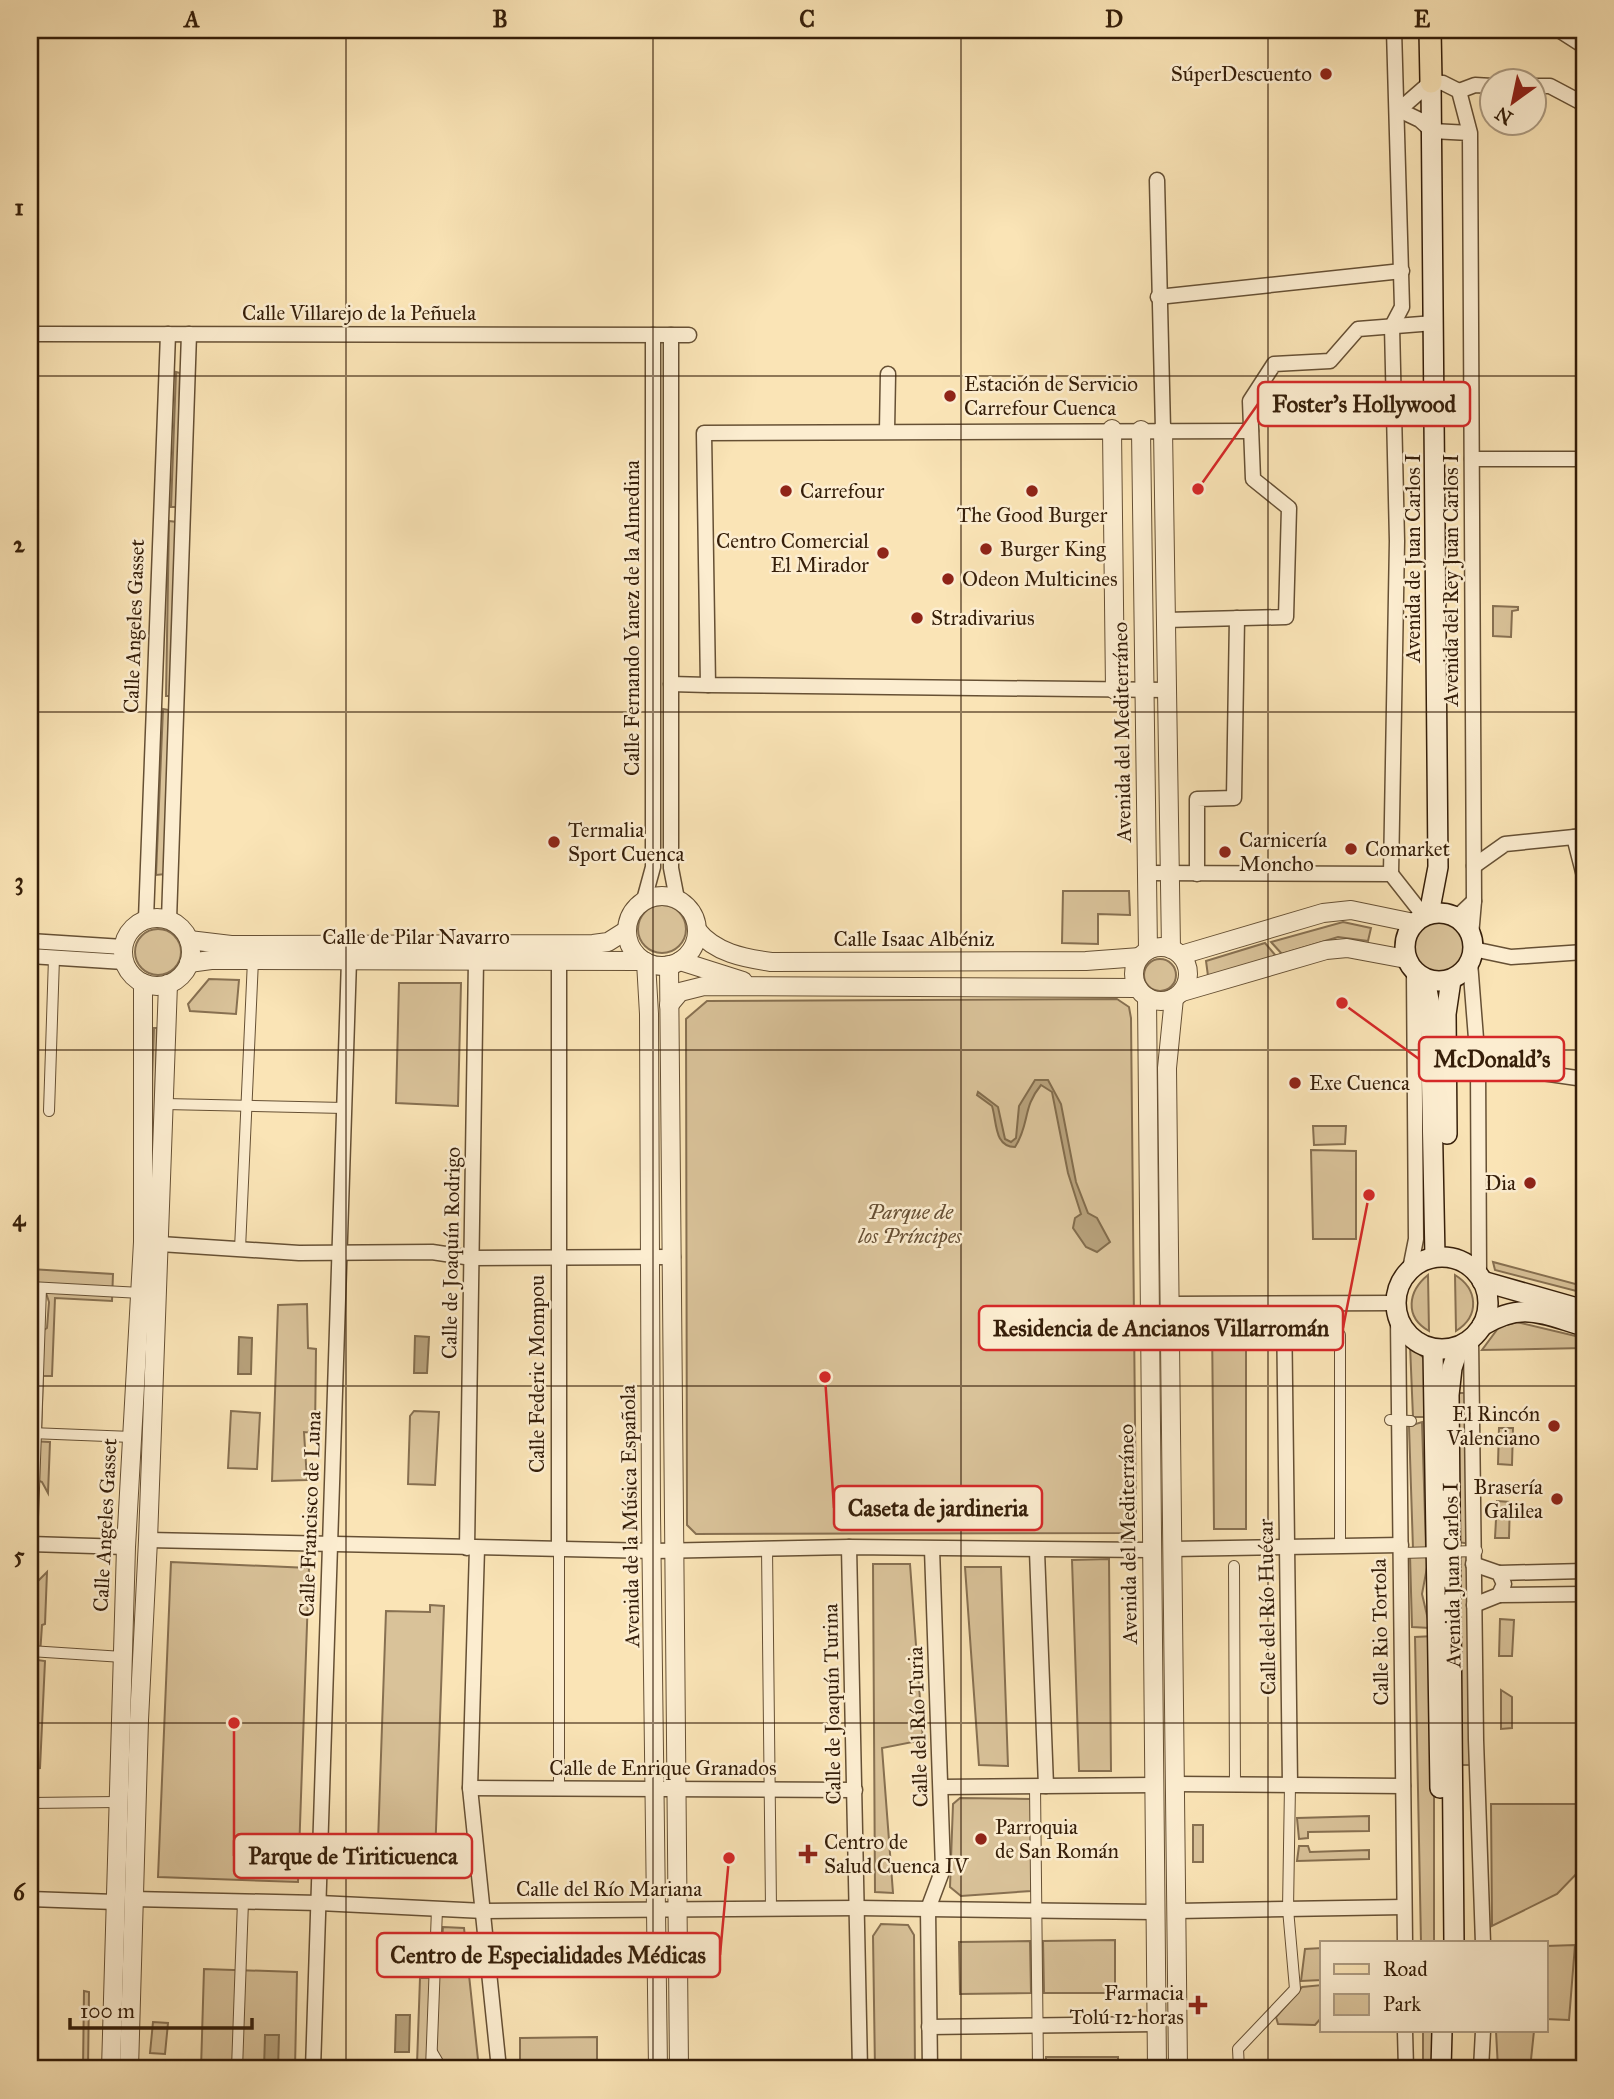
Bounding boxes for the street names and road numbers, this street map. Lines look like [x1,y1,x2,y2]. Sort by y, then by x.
street label: Calle Villarejo de la Peñuela [242,300,476,326]
street label: Avenida de Juan Carlos I [1400,453,1426,664]
street label: Avenida del Rey Juan Carlos I [1438,454,1464,707]
street label: Calle Fernando Yanez de la Almedina [619,460,645,776]
street label: Calle Angeles Gasset [118,538,150,713]
street label: Avenida del Mediterráneo [1107,621,1137,843]
street label: Calle de Pilar Navarro [322,924,510,950]
street label: Calle Isaac Albéniz [834,926,995,952]
street label: Calle de Joaquín Rodrigo [436,1146,466,1359]
street label: Calle Federic Mompou [524,1275,550,1473]
street label: Avenida de la Música Española [615,1384,645,1649]
street label: Calle Francisco de Luna [293,1410,327,1618]
street label: Avenida del Mediterráneo [1113,1423,1143,1645]
street label: Calle Angeles Gasset [87,1437,123,1613]
street label: Avenida Juan Carlos I [1437,1482,1467,1669]
street label: Calle del Río Huécar [1252,1518,1282,1695]
street label: Calle Rio Tortola [1366,1558,1394,1706]
street label: Calle de Joaquín Turina [817,1603,847,1805]
street label: Calle del Río Turia [902,1646,934,1808]
street label: Calle de Enrique Granados [549,1755,777,1781]
street label: Calle del Río Mariana [516,1876,702,1902]

